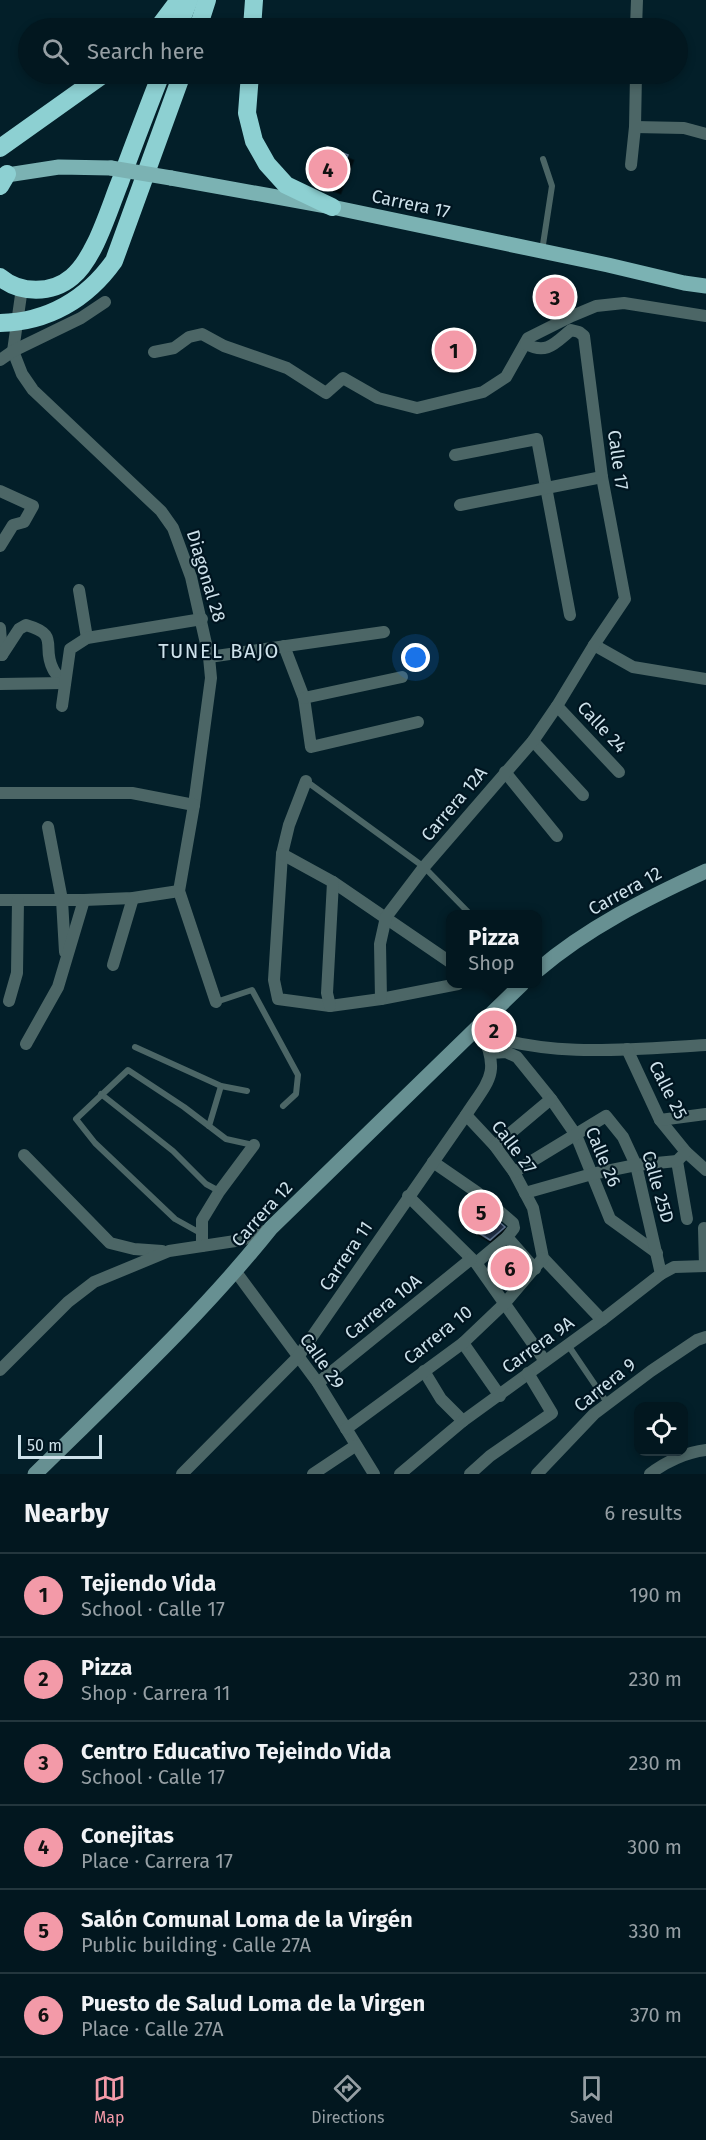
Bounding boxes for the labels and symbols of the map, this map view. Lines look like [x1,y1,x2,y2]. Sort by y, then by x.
pin: 4 [308,146,348,192]
street label: Carrera 17 [370,185,452,223]
pin: 3 [536,274,574,320]
pin: 1 [434,328,474,372]
street label: Calle 17 [603,429,633,491]
street label: Diagonal 28 [182,527,230,625]
district label: TUNEL BAJO [158,639,280,663]
your location [401,643,430,672]
street label: Calle 24 [573,697,632,758]
street label: Carrera 12A [416,762,492,846]
street label: Carrera 12 [584,862,666,920]
pin: 2 [474,1008,514,1052]
street label: Calle 25 [644,1057,692,1123]
street label: Calle 27 [487,1116,541,1178]
street label: Calle 26 [581,1124,625,1190]
street label: Calle 25D [637,1148,679,1226]
street label: Carrera 12 [227,1177,297,1251]
pin: 5 [462,1190,500,1234]
street label: Carrera 11 [315,1217,377,1295]
pin: 6 [490,1246,530,1290]
street label: Carrera 10A [340,1269,426,1344]
street label: Carrera 10 [399,1301,477,1369]
street label: Carrera 9A [498,1311,579,1378]
street label: Calle 29 [295,1329,349,1393]
street label: Carrera 9 [570,1353,640,1417]
scale bar [18,1432,102,1460]

